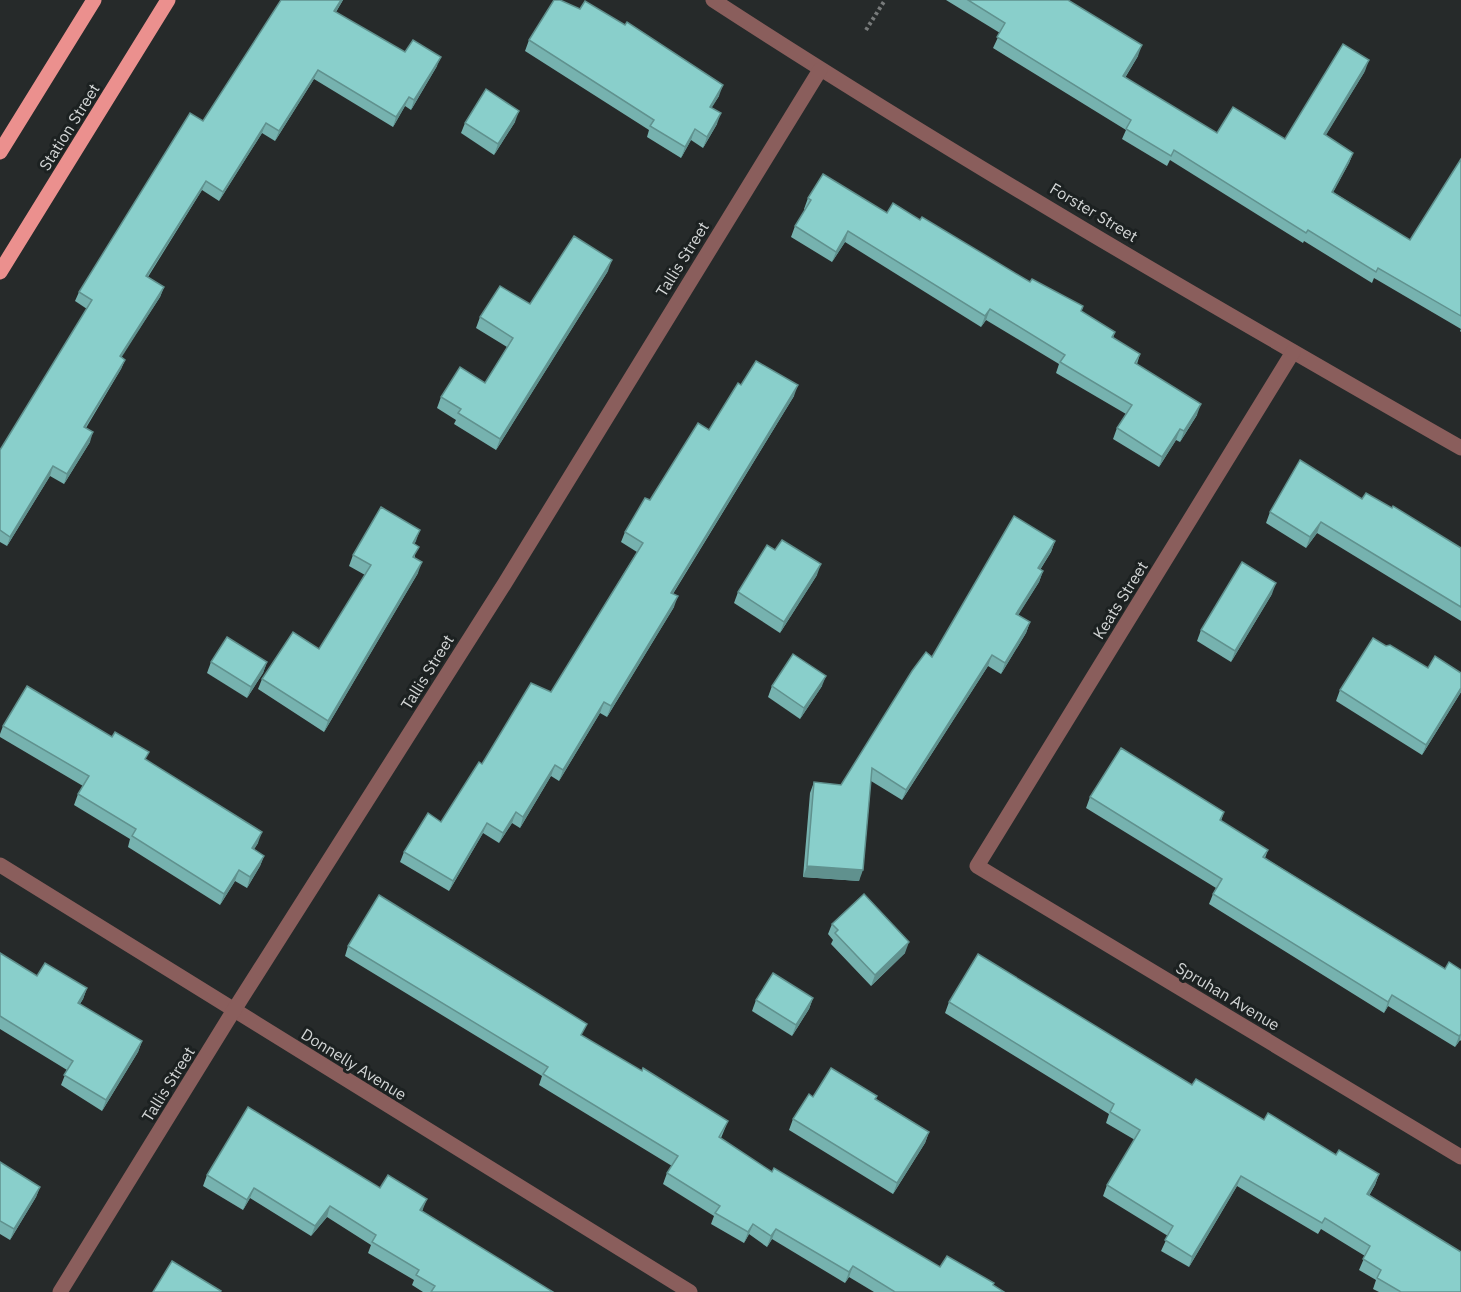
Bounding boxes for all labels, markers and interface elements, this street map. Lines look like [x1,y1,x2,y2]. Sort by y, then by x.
street label: Station Street [34,80,104,174]
street label: Forster Street [1046,178,1142,246]
street label: Tallis Street [651,218,713,300]
street label: Keats Street [1088,557,1152,643]
street label: Tallis Street [396,631,458,713]
street label: Spruhan Avenue [1173,957,1284,1035]
street label: Donnelly Avenue [298,1024,410,1104]
street label: Tallis Street [137,1043,199,1125]

